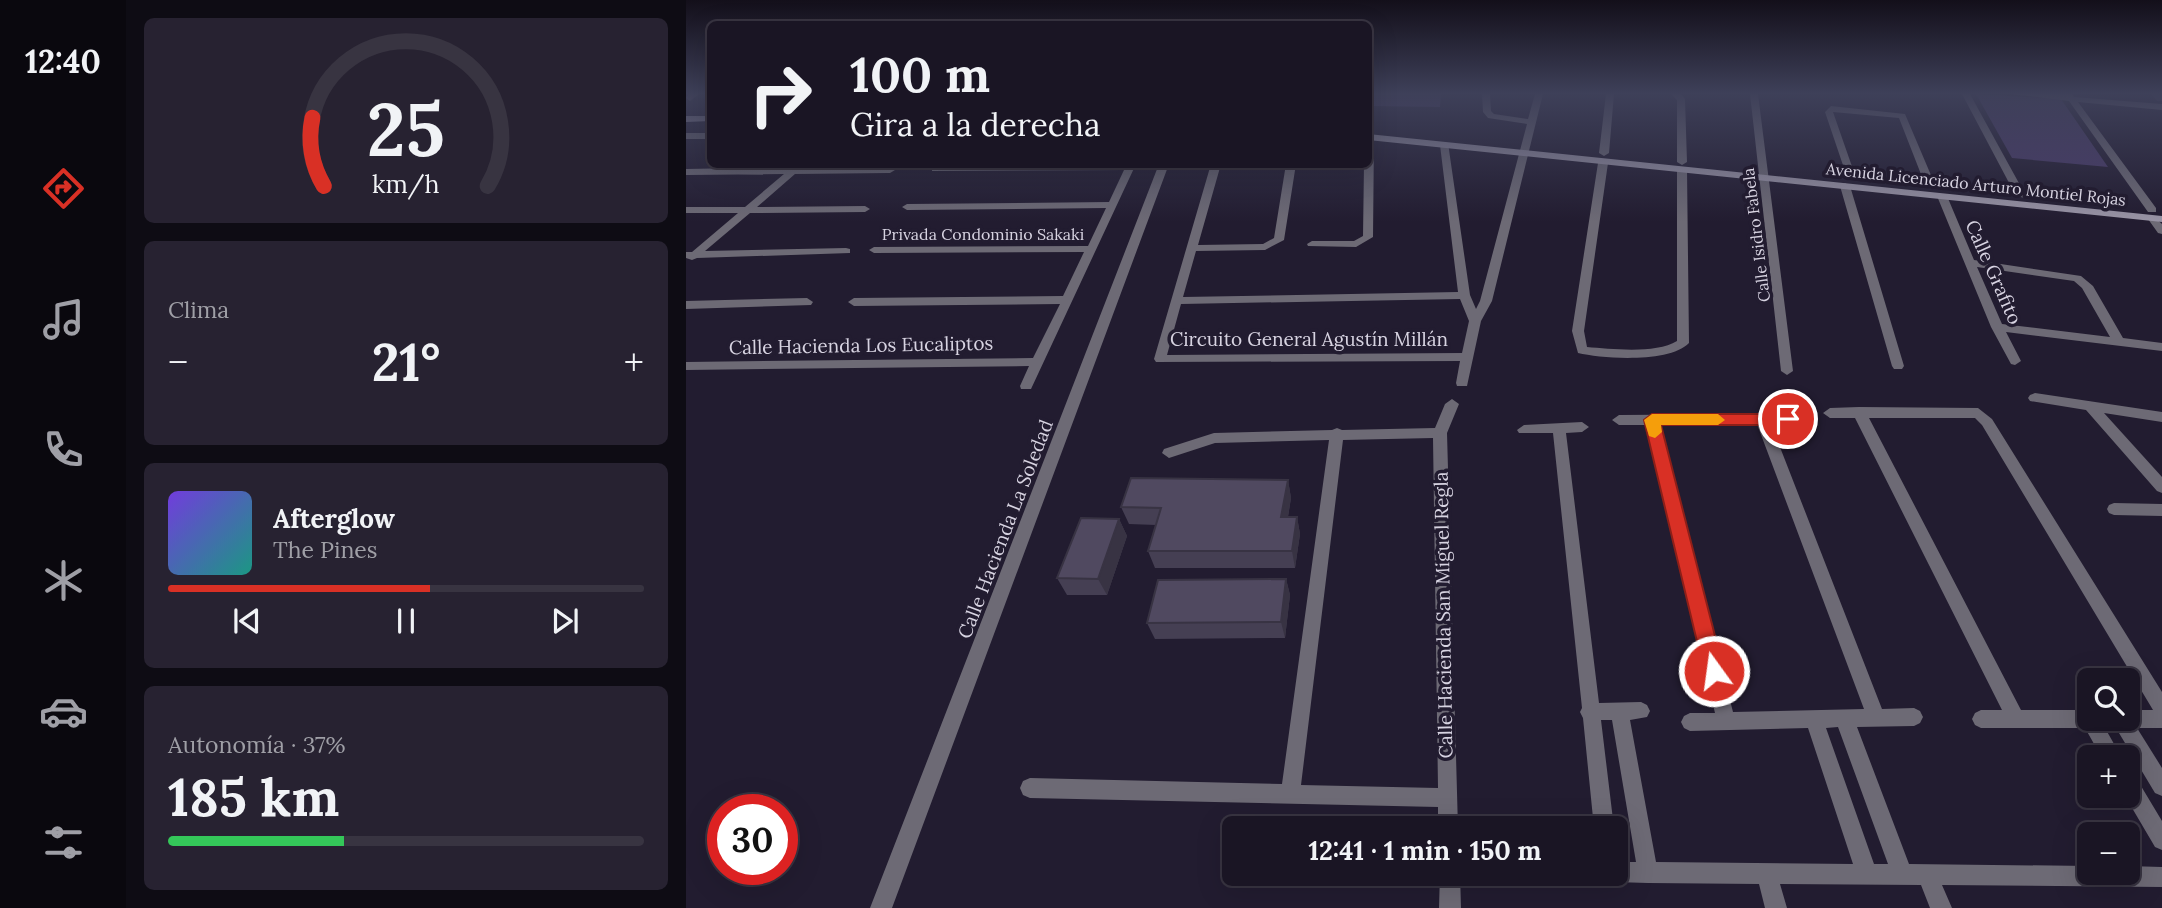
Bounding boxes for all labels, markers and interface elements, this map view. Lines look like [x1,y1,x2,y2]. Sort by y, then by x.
text: 12:40 [25,41,101,82]
text: 100 m [850,43,990,105]
icon: right [735,49,826,140]
text: 25 [367,84,445,177]
text: Gira a la derecha [850,104,1100,145]
street label: Avenida Licenciado Arturo Montiel Rojas [1824,158,2127,210]
icon: directions [39,164,88,213]
street label: Calle Isidro Fabela [1738,167,1774,303]
text: km/h [372,168,440,200]
street label: Calle Grafito [1960,216,2028,328]
street label: Privada Condominio Sakaki [882,224,1084,244]
icon: music [39,295,88,344]
text: Clima [168,295,229,324]
street label: Circuito General Agustín Millán [1170,327,1448,351]
text: 21° [372,329,440,395]
street label: Calle Hacienda Los Eucaliptos [729,331,994,359]
text: − [168,338,188,386]
text: + [624,338,644,386]
pin [1758,389,1818,449]
icon: arrive [1769,400,1807,438]
street label: Calle Hacienda La Soledad [952,416,1058,642]
icon: phone [39,425,88,474]
street label: Calle Hacienda San Miguel Regla [1428,471,1458,759]
text: Afterglow [273,502,395,535]
text: The Pines [273,535,378,564]
icon: climate [39,556,88,605]
icon: previous [228,602,266,640]
icon: pause [387,602,425,640]
icon: next [546,602,584,640]
position arrow [1677,634,1751,708]
map controls [2077,668,2140,885]
button: search [2077,668,2140,731]
icon: car [39,687,88,736]
text: Autonomía · 37% [168,730,346,759]
button: + [2077,745,2140,808]
text: 185 km [168,764,339,830]
speed limit sign: 30 [707,794,798,885]
icon: filters [39,818,88,867]
button: − [2077,822,2140,885]
text: 12:41 · 1 min · 150 m [1308,834,1542,867]

